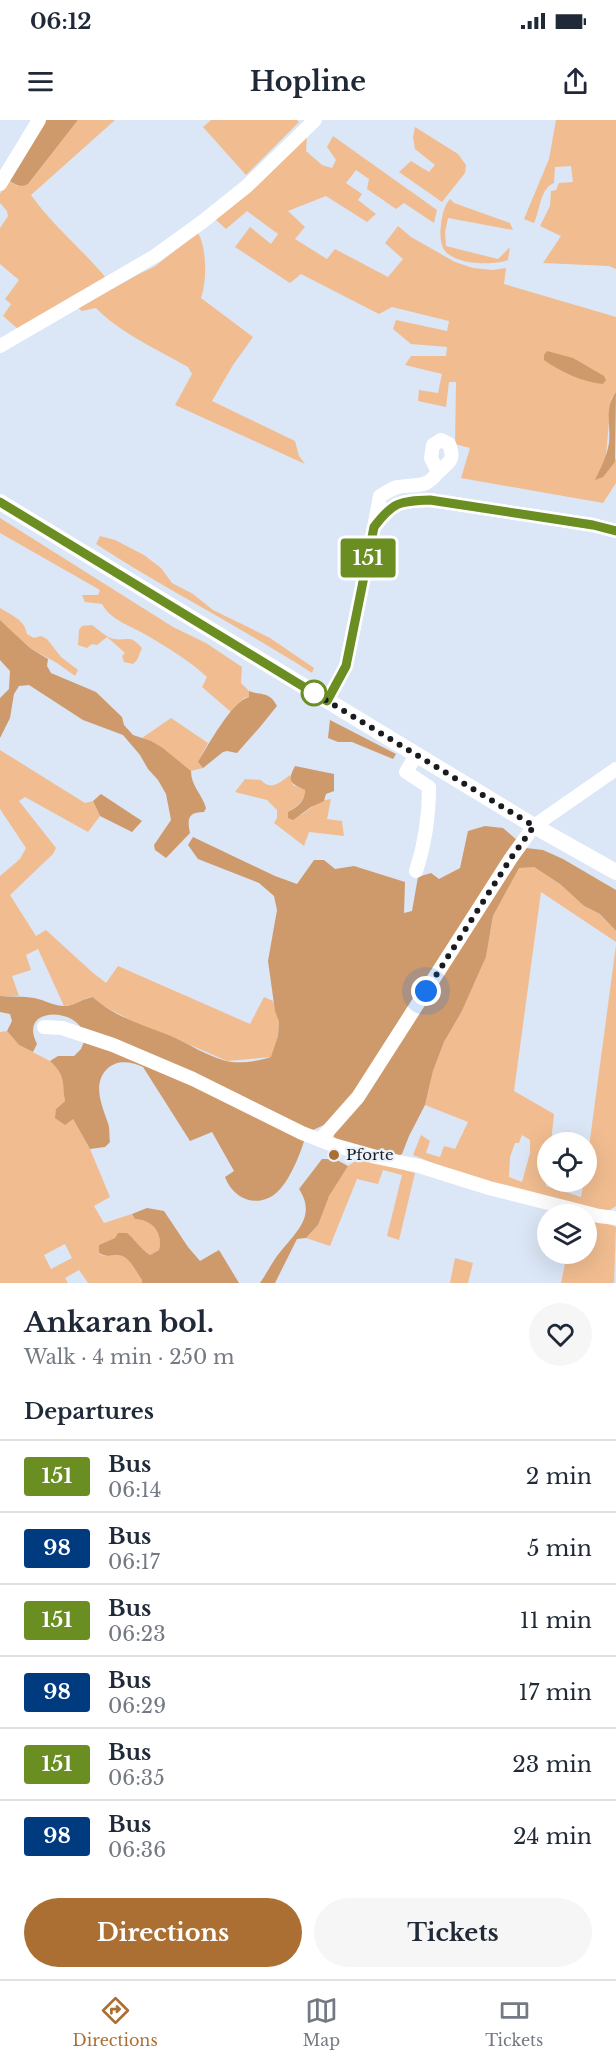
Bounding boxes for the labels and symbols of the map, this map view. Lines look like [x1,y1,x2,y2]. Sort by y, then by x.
line badge: 151 [334,538,403,578]
unlabelled marker [301,680,327,706]
your location [411,976,441,1006]
place label: Pforte [346,1145,394,1164]
marker: Pforte [327,1148,341,1162]

